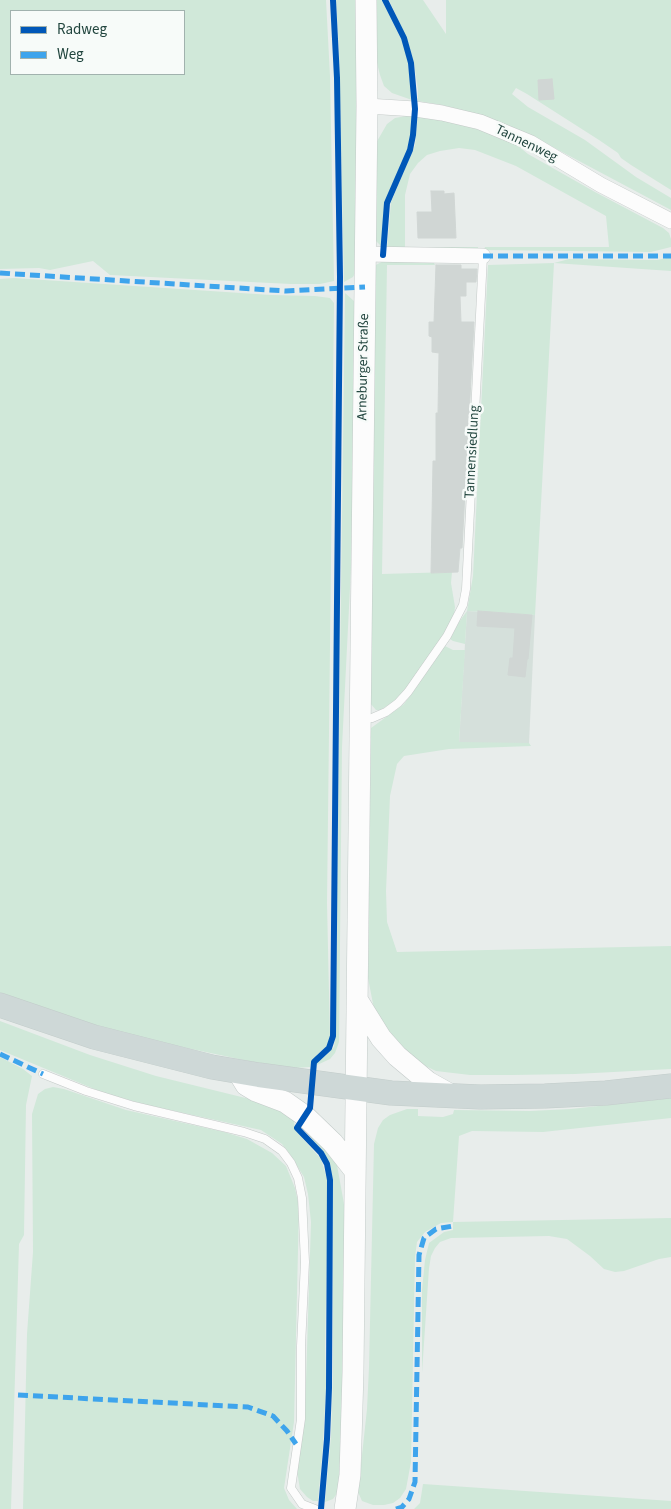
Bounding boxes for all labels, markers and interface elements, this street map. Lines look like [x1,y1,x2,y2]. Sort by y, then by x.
legend [10,10,185,75]
text: Radweg [57,19,107,40]
text: Weg [57,44,84,65]
street label: Tannenweg [492,122,560,166]
street label: Arneburger Straße [355,313,373,421]
street label: Tannensiedlung [462,405,484,499]

